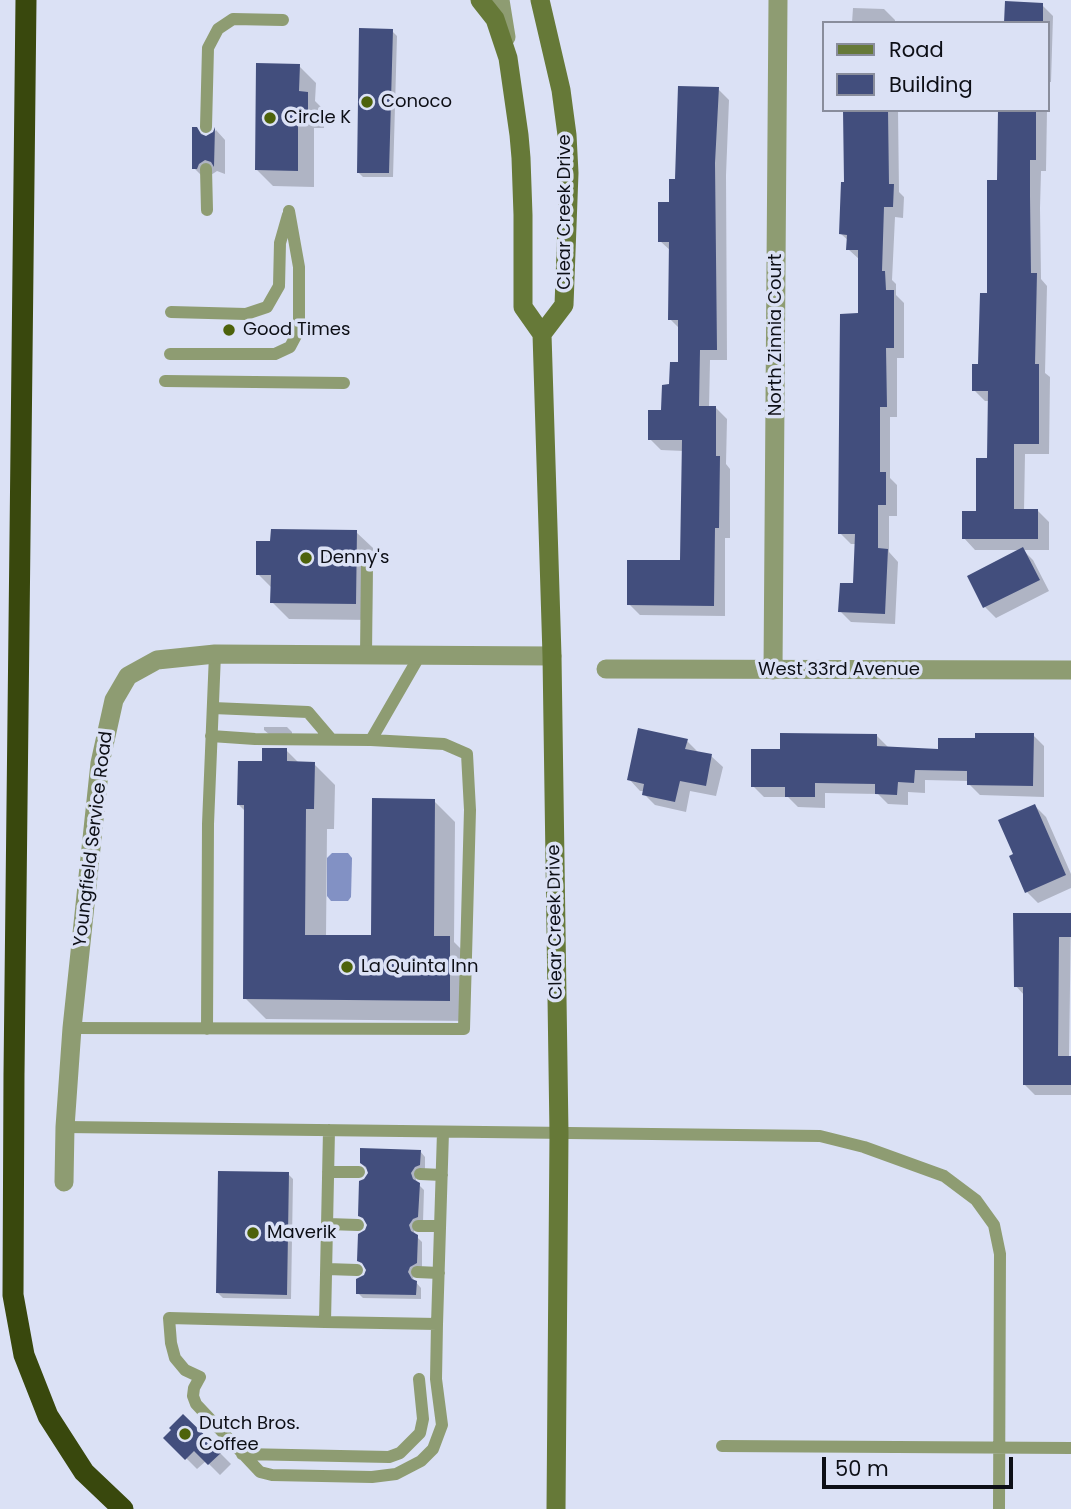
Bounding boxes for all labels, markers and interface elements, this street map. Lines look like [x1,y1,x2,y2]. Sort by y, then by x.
legend [822,21,1050,112]
text: Road [889,35,944,64]
text: Building [889,70,973,99]
place label: Conoco [381,91,452,113]
marker: Conoco [359,94,375,110]
place label: Circle K [284,107,351,129]
marker: Circle K [262,110,278,126]
street label: Clear Creek Drive [554,134,576,290]
street label: North Zinnia Court [765,254,787,416]
place label: Good Times [243,319,350,341]
marker: Good Times [221,322,237,338]
place label: Denny's [320,547,389,569]
marker: Denny's [298,550,314,566]
street label: West 33rd Avenue [758,659,920,681]
street label: Youngfield Service Road [70,730,118,948]
street label: Clear Creek Drive [544,844,568,1000]
place label: La Quinta Inn [361,956,478,978]
marker: La Quinta Inn [339,959,355,975]
place label: Maverik [267,1222,336,1244]
marker: Maverik [245,1225,261,1241]
place label: Dutch Bros. Coffee [199,1413,299,1456]
marker: Dutch Bros. Coffee [177,1426,193,1442]
scale bar [826,1442,1017,1486]
text: 50 m [835,1454,889,1483]

